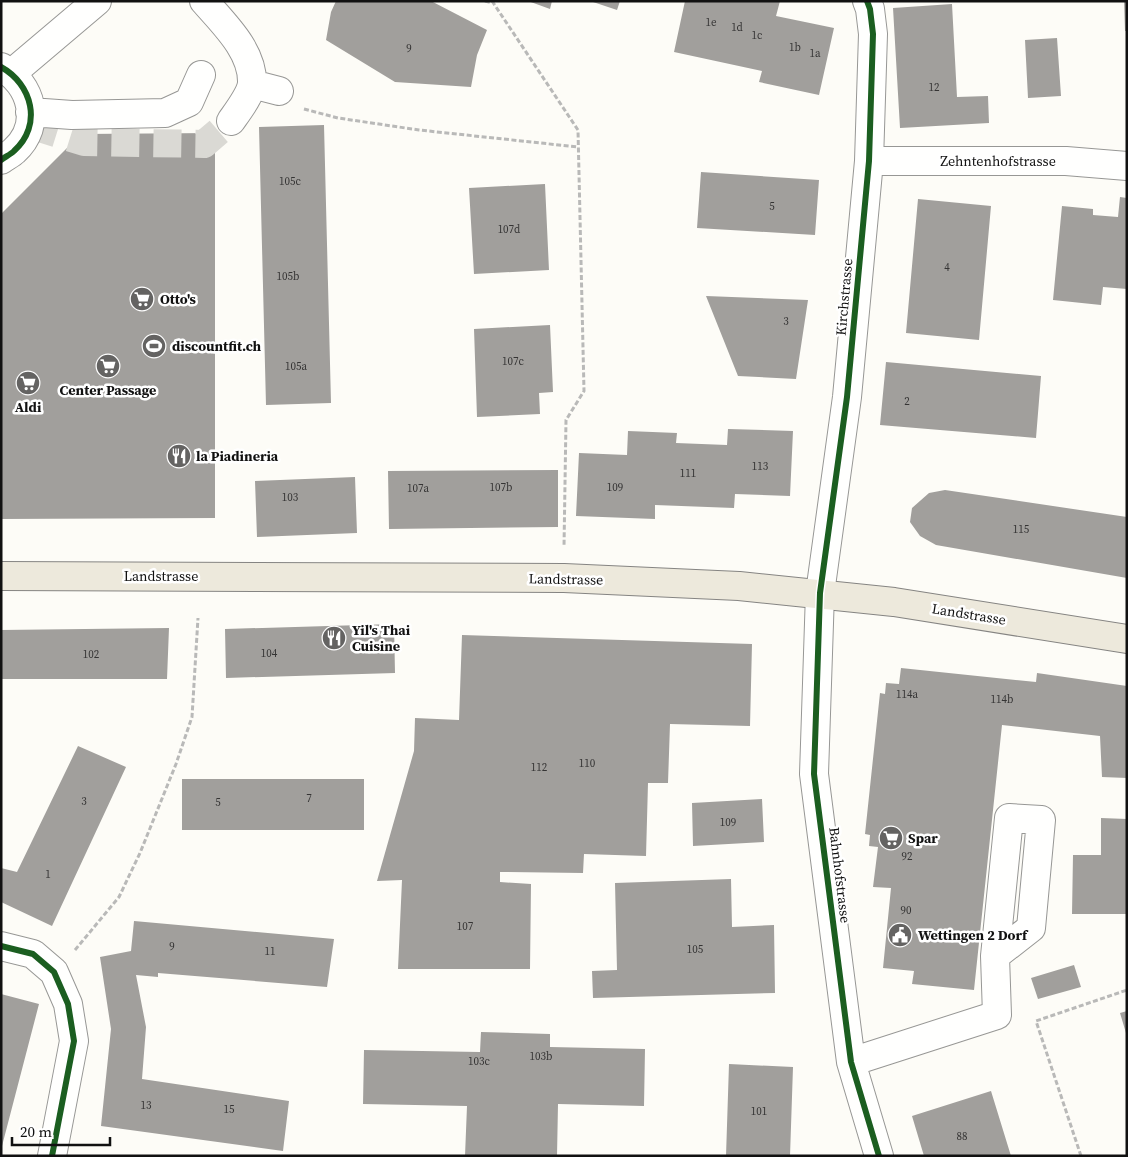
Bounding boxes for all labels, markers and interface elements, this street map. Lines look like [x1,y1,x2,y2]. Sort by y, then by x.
house number: 1e [705,15,717,30]
house number: 1d [731,20,744,35]
house number: 1c [752,28,763,43]
house number: 1b [789,40,801,55]
house number: 9 [406,41,412,56]
house number: 1a [809,46,821,61]
house number: 12 [929,80,940,95]
street label: Zehntenhofstrasse [940,151,1056,171]
house number: 105c [279,174,302,189]
house number: 5 [769,199,775,214]
house number: 107d [498,222,521,237]
street label: Kirchstrasse [831,258,857,336]
house number: 4 [944,260,950,275]
house number: 105b [277,269,299,284]
supermarket icon: Otto's [129,286,155,312]
place label: Otto's [160,289,197,309]
house number: 3 [783,314,789,329]
sports icon: discountfit.ch [141,333,167,359]
place label: discountfit.ch [172,336,262,356]
supermarket icon: Center Passage [95,353,121,379]
house number: 107c [502,354,525,369]
house number: 105a [285,359,307,374]
supermarket icon: Aldi [15,370,41,396]
place label: Center Passage [60,380,156,400]
house number: 2 [904,394,910,409]
place label: Aldi [15,397,42,417]
restaurant icon: la Piadineria [166,443,192,469]
place label: la Piadineria [196,446,279,466]
house number: 113 [752,459,769,474]
house number: 111 [680,466,696,481]
house number: 107b [490,480,512,495]
house number: 109 [607,480,623,495]
house number: 107a [407,481,429,496]
house number: 103 [282,490,299,505]
house number: 115 [1013,522,1030,537]
street label: Landstrasse [124,566,198,586]
street label: Landstrasse [529,568,603,590]
street label: Landstrasse [931,598,1007,630]
place label: Yil's Thai Cuisine [352,620,411,656]
restaurant icon: Yil's Thai Cuisine [321,625,347,651]
house number: 104 [261,646,278,661]
house number: 102 [83,647,100,662]
house number: 114a [896,687,918,702]
house number: 114b [991,692,1013,707]
house number: 110 [579,756,596,771]
house number: 112 [531,760,548,775]
house number: 7 [306,791,312,806]
house number: 3 [81,794,87,809]
house number: 5 [215,795,221,810]
house number: 109 [720,815,736,830]
supermarket icon: Spar [878,825,904,851]
street label: Bahnhofstrasse [824,826,856,924]
place label: Spar [908,828,938,848]
house number: 92 [902,849,913,864]
house number: 1 [45,867,51,882]
house number: 90 [901,903,912,918]
house number: 107 [457,919,474,934]
public building icon: Wettingen 2 Dorf [887,922,913,948]
place label: Wettingen 2 Dorf [918,925,1029,945]
house number: 9 [169,939,175,954]
house number: 105 [687,942,704,957]
house number: 11 [265,944,276,959]
house number: 103b [530,1049,552,1064]
house number: 103c [468,1054,491,1069]
house number: 13 [141,1098,152,1113]
house number: 15 [224,1102,235,1117]
house number: 101 [751,1104,767,1119]
scale bar [12,1114,110,1146]
text: 20 m [20,1121,52,1142]
house number: 88 [957,1129,968,1144]

